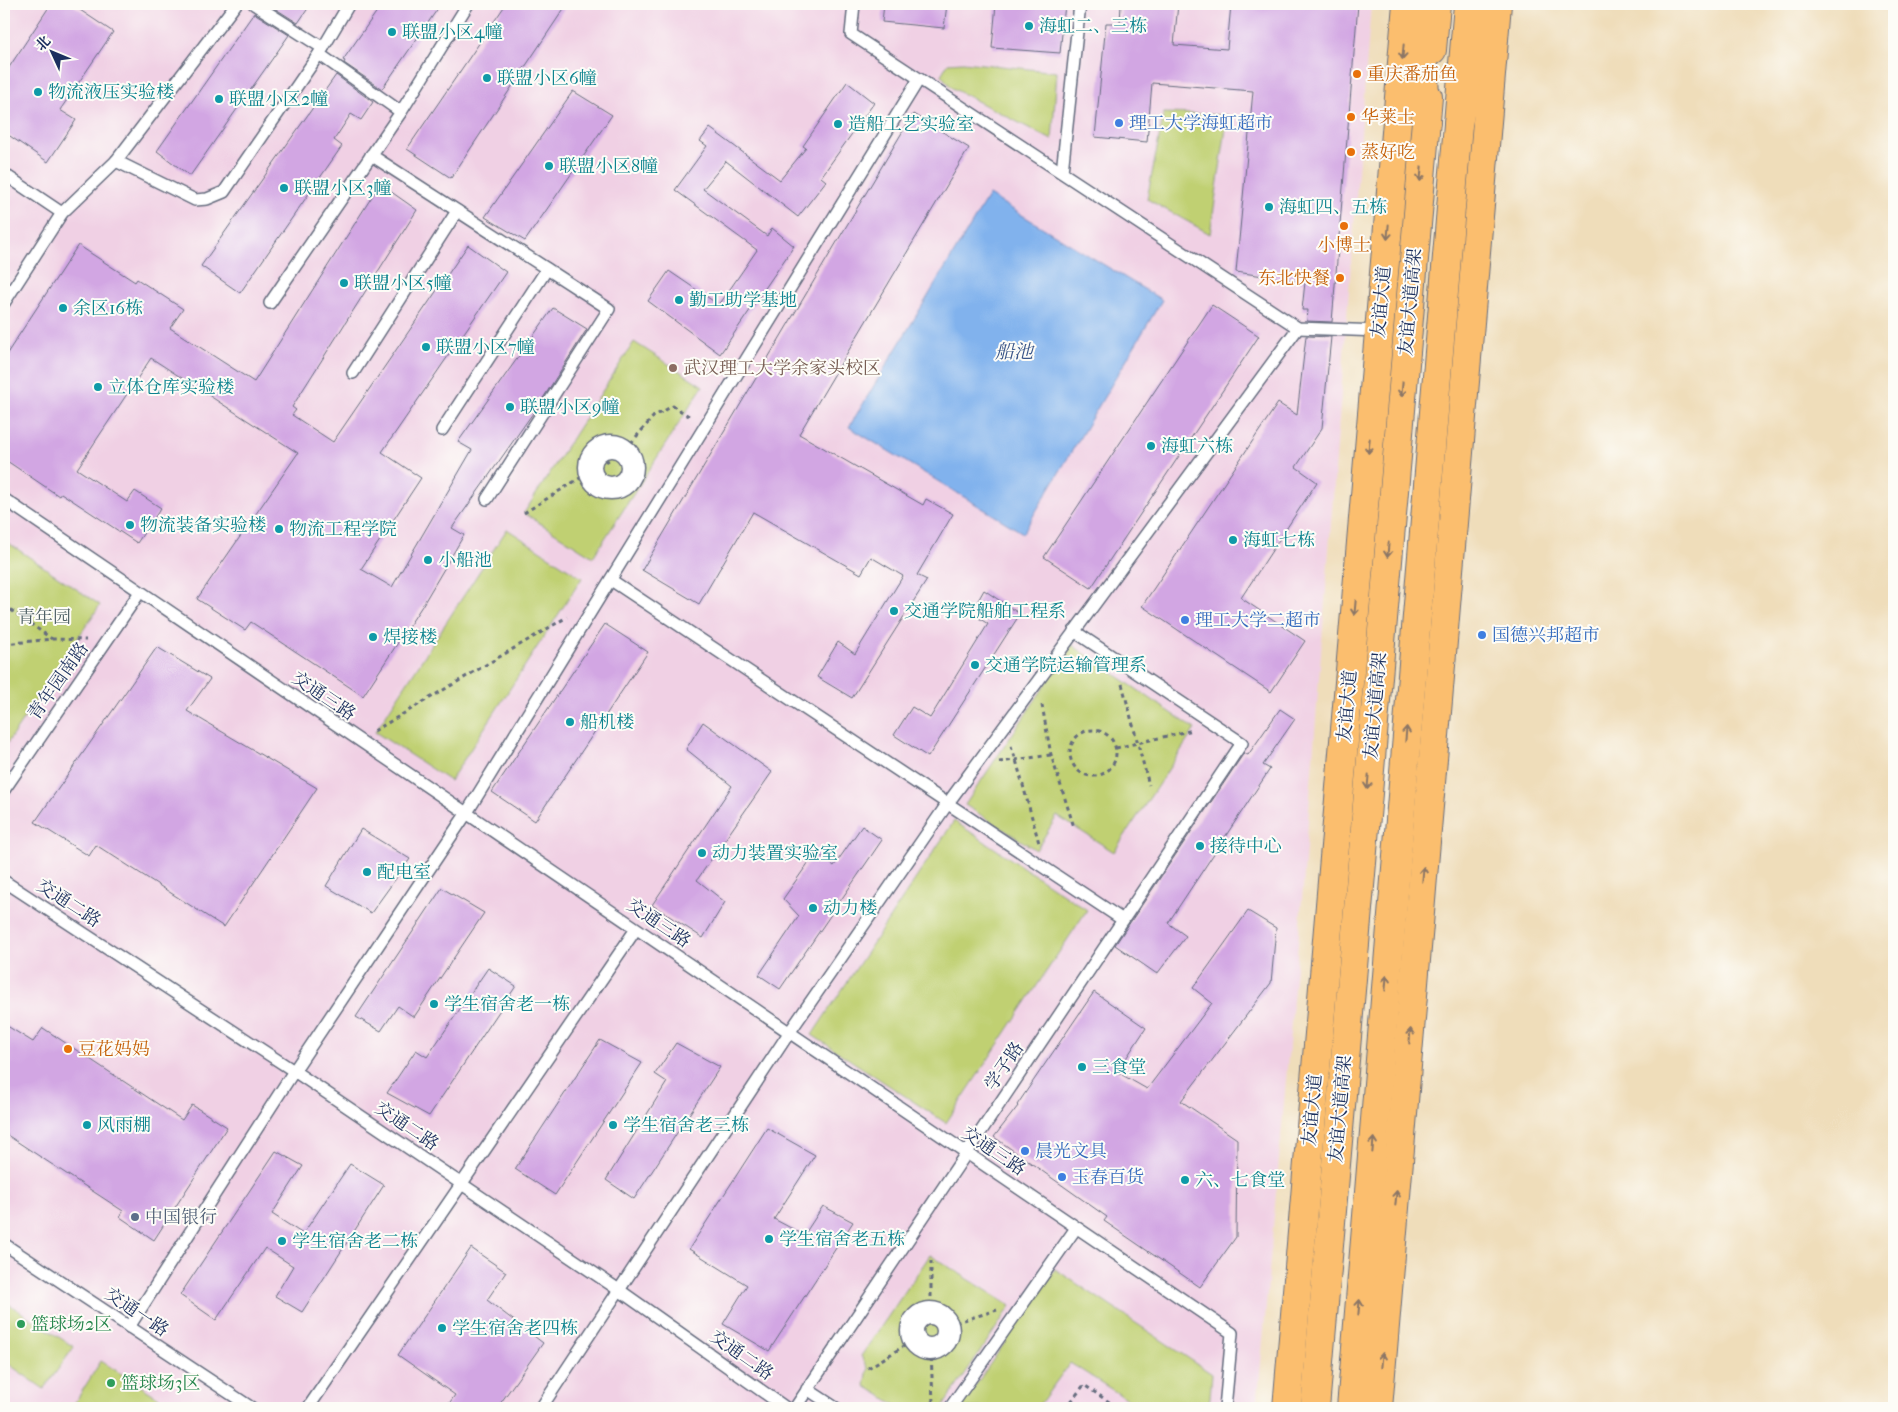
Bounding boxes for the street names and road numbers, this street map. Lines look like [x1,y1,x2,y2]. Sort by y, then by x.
street label: 友谊大道高架 [1395,247,1426,357]
street label: 友谊大道 [1368,265,1395,339]
street label: 青年园南路 [24,638,93,724]
street label: 友谊大道高架 [1360,651,1391,761]
street label: 交通三路 [288,668,359,725]
street label: 友谊大道 [1334,669,1361,743]
street label: 交通二路 [33,875,105,932]
street label: 交通三路 [623,895,694,952]
street label: 学子路 [981,1038,1028,1095]
street label: 友谊大道高架 [1325,1054,1356,1164]
street label: 友谊大道 [1299,1073,1326,1147]
street label: 交通二路 [371,1098,442,1155]
street label: 交通三路 [958,1123,1029,1180]
street label: 交通一路 [101,1284,172,1341]
street label: 交通二路 [706,1326,777,1385]

